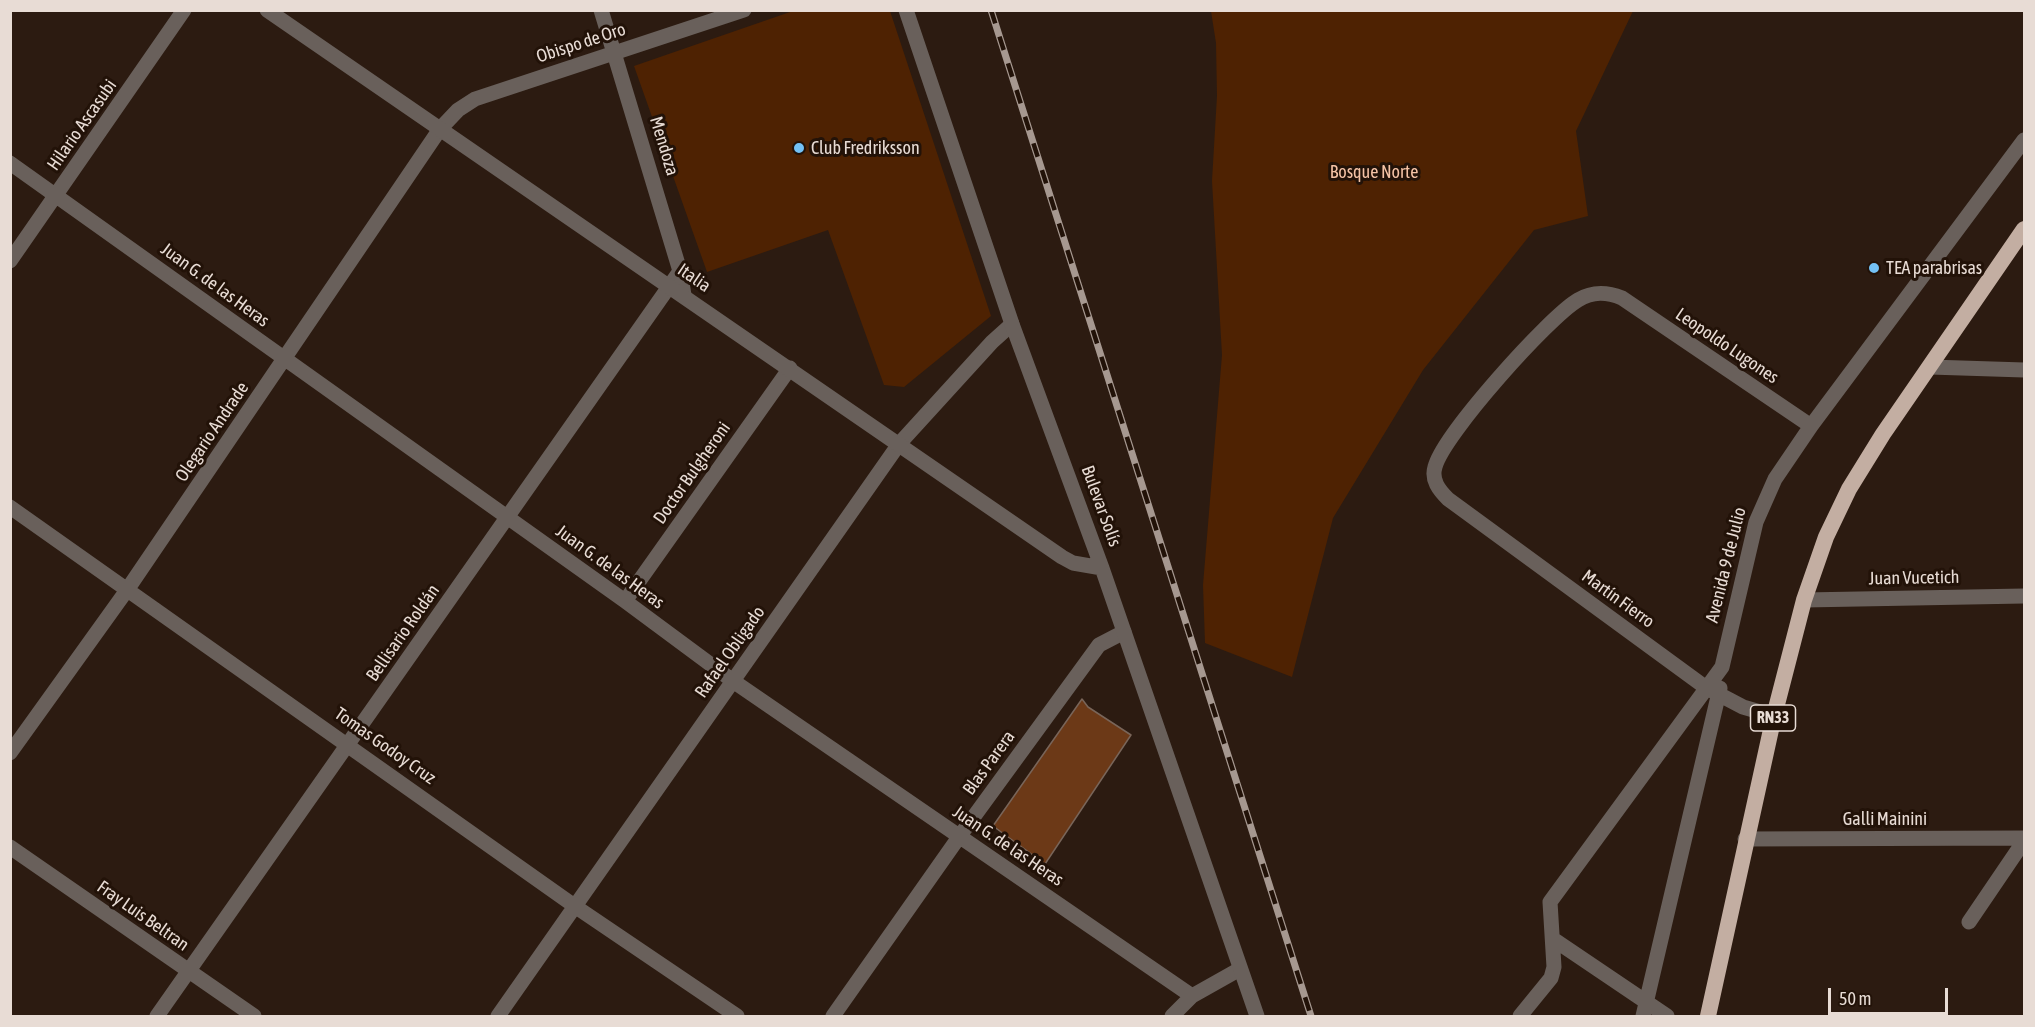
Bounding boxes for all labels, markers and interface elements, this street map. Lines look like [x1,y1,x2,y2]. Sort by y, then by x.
street label: Obispo de Oro [534,18,628,68]
street label: Hilario Ascasubi [43,75,121,175]
street label: Mendoza [645,114,683,178]
place label: Club Fredriksson [811,137,920,159]
marker: Club Fredriksson [792,141,806,155]
park label: Bosque Norte [1330,161,1418,183]
street label: Juan G. de las Heras [157,238,273,332]
place label: TEA parabrisas [1886,257,1982,279]
street label: Italia [673,259,715,297]
marker: TEA parabrisas [1867,261,1881,275]
street label: Leopoldo Lugones [1672,304,1782,388]
street label: Olegario Andrade [171,378,253,486]
street label: Doctor Bulgheroni [649,418,735,528]
street label: Bulevar Solís [1076,463,1126,549]
street label: Avenida 9 de Julio [1701,505,1751,625]
street label: Juan G. de las Heras [552,520,668,614]
street label: Martín Fierro [1577,565,1659,633]
street label: Juan Vucetich [1868,566,1960,590]
street label: Bellisario Roldán [362,580,444,686]
street label: Rafael Obligado [691,602,769,702]
street label: Tomas Godoy Cruz [330,703,440,789]
road number: RN33 [1750,705,1796,731]
street label: Blas Parera [958,727,1020,799]
street label: Juan G. de las Heras [949,801,1067,891]
street label: Galli Mainini [1843,808,1927,830]
street label: Fray Luis Beltran [93,876,193,956]
scale bar [1831,976,1951,1014]
text: 50 m [1839,988,1871,1009]

